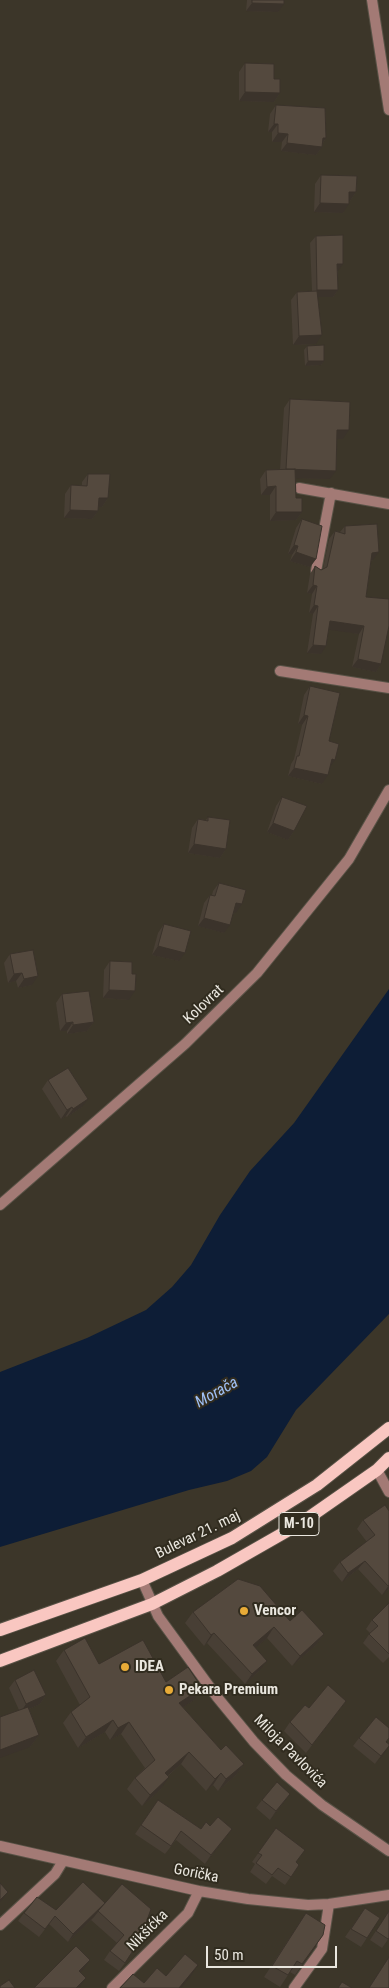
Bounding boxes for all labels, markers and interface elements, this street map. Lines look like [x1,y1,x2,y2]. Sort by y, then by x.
street label: Kolovrat [180,982,228,1028]
water label: Morača [192,1373,242,1413]
street label: Bulevar 21. maj [153,1507,243,1563]
road number: M-10 [279,1512,319,1536]
place label: Vencor [254,1602,296,1620]
marker: Vencor [238,1605,250,1617]
place label: IDEA [135,1658,164,1676]
marker: IDEA [119,1661,131,1673]
place label: Pekara Premium [179,1681,278,1699]
marker: Pekara Premium [163,1684,175,1696]
street label: Miloja Pavlovića [250,1712,330,1792]
street label: Gorička [172,1861,220,1887]
street label: Nikšićka [124,1907,172,1955]
scale bar [209,1936,340,1968]
text: 50 m [214,1946,244,1964]

